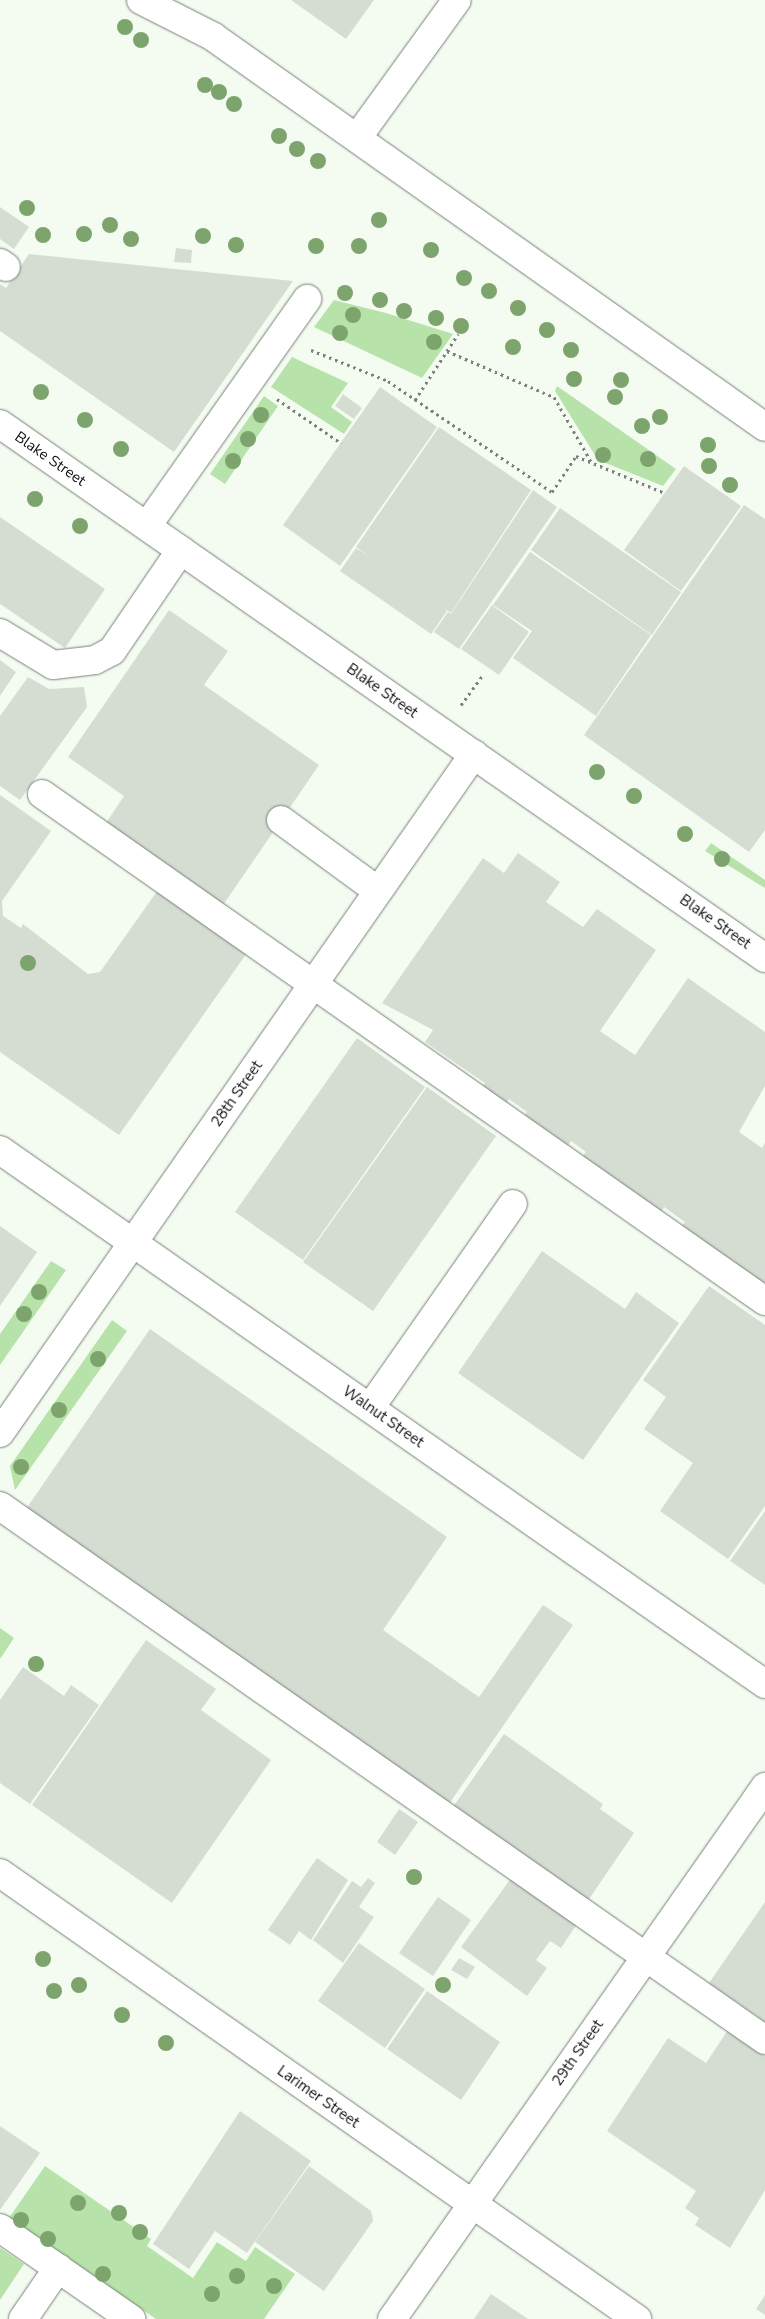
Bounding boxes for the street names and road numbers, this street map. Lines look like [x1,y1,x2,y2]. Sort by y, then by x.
street label: Blake Street [11,428,89,490]
street label: Blake Street [343,660,421,722]
street label: Blake Street [676,891,754,953]
street label: 28th Street [208,1057,266,1131]
street label: Walnut Street [339,1382,427,1452]
street label: 29th Street [549,2016,607,2090]
street label: Larimer Street [274,2062,362,2132]

